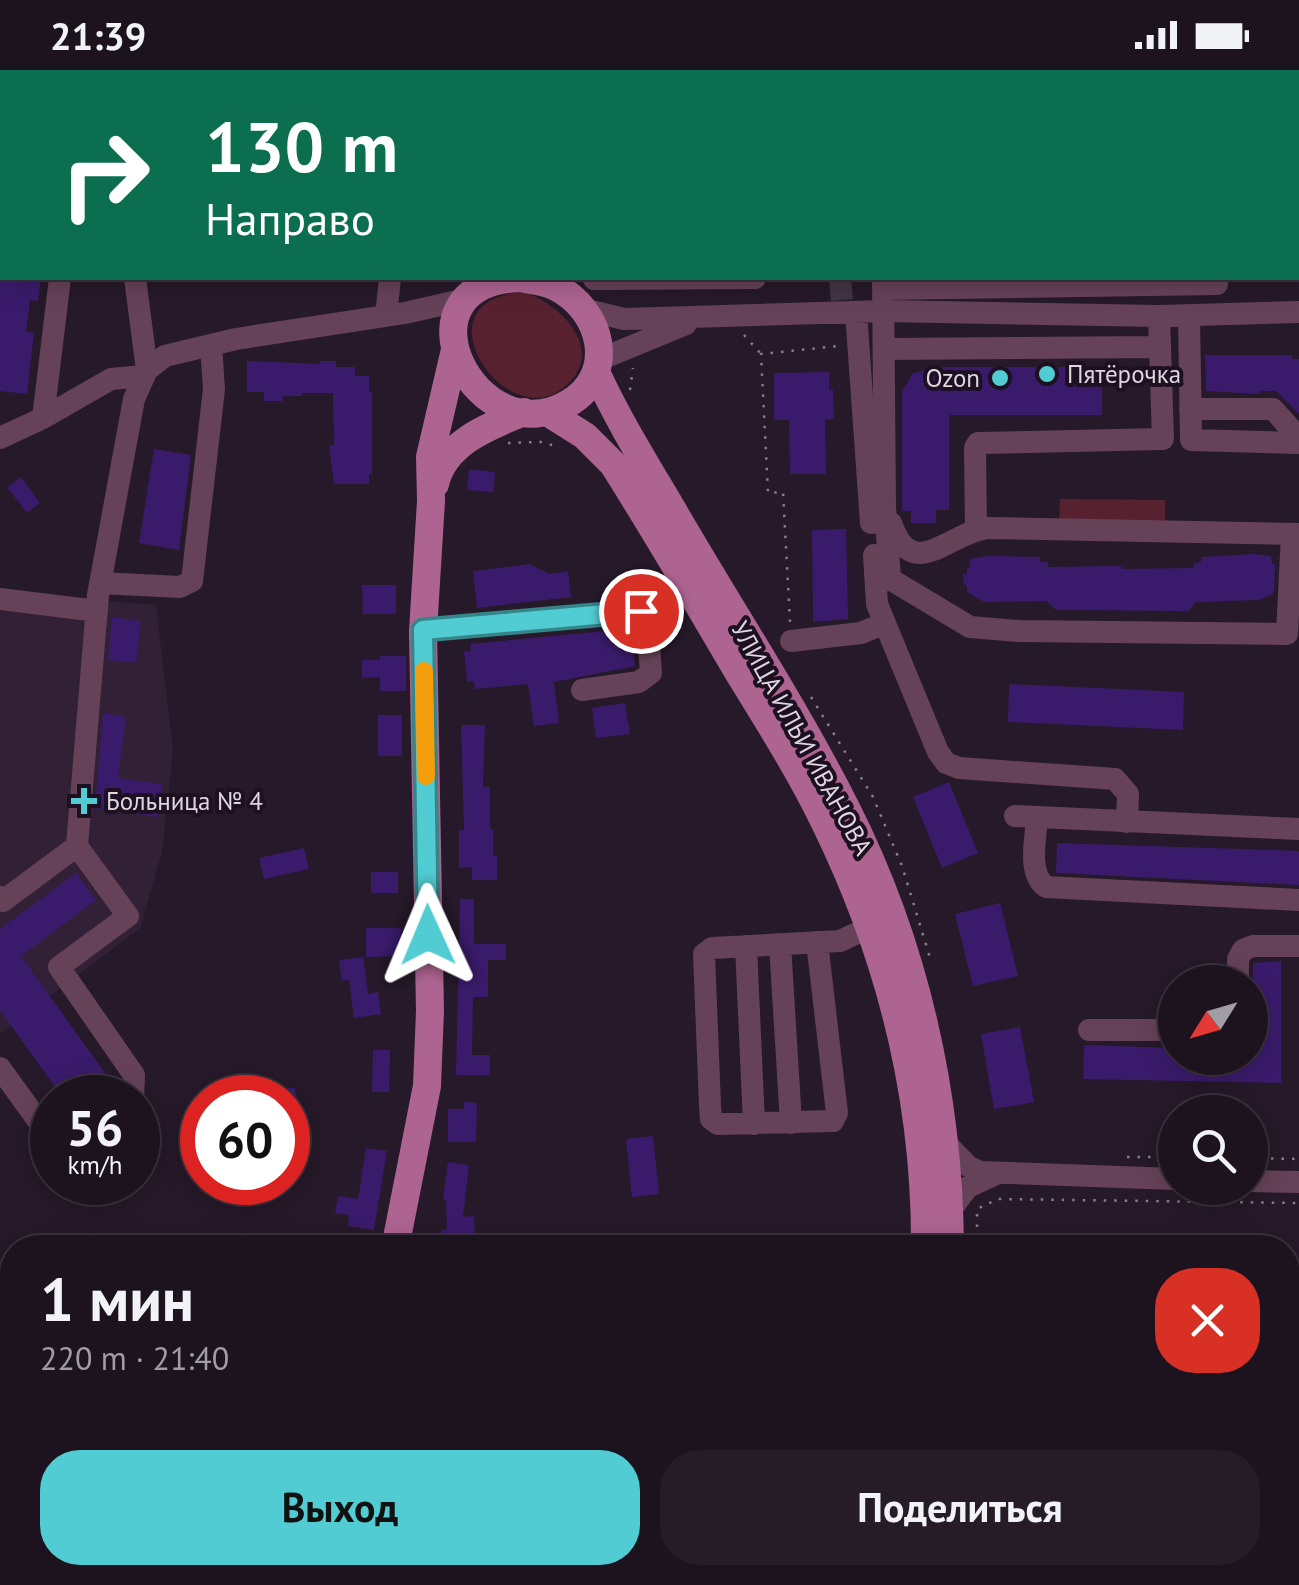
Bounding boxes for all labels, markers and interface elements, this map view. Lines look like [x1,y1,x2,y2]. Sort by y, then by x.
text: 21:39 [50,11,146,60]
text: 130 m [205,101,398,191]
icon: right [40,110,170,240]
text: Направо [205,189,375,247]
place label: Пятёрочка [1067,358,1181,390]
place label: Ozon [926,362,980,394]
marker: Пятёрочка [1036,363,1058,385]
marker: Ozon [989,367,1011,389]
pin [599,569,684,654]
icon: arrive [614,584,669,639]
street label: УЛИЦА ИЛЬИ ИВАНОВА [724,615,880,861]
place label: Больница № 4 [106,785,263,817]
marker: Больница № 4 [71,788,97,814]
position arrow [376,883,480,987]
north arrow [1158,965,1268,1075]
map controls [1158,965,1268,1205]
speed limit sign: 60 [180,1075,310,1205]
text: 56 [67,1095,123,1160]
button: search [1158,1095,1268,1205]
text: km/h [68,1149,122,1181]
text: 1 мин [40,1260,194,1338]
button: close [1155,1268,1260,1373]
text: 220 m · 21:40 [40,1337,229,1379]
button: Выход [40,1450,640,1565]
button: Поделиться [660,1450,1260,1565]

